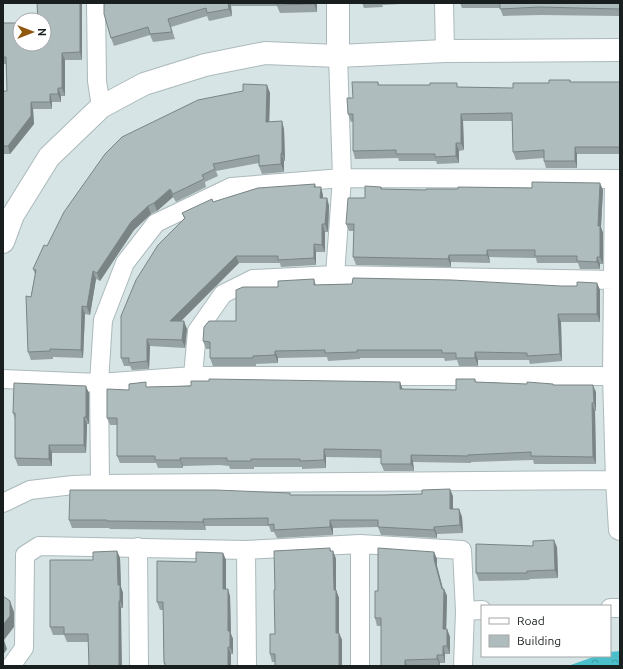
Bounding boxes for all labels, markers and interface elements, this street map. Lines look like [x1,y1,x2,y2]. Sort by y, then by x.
north arrow [12,12,52,52]
text: N [36,28,48,36]
legend [481,605,611,657]
text: Road [517,614,545,627]
text: Building [517,634,561,647]

